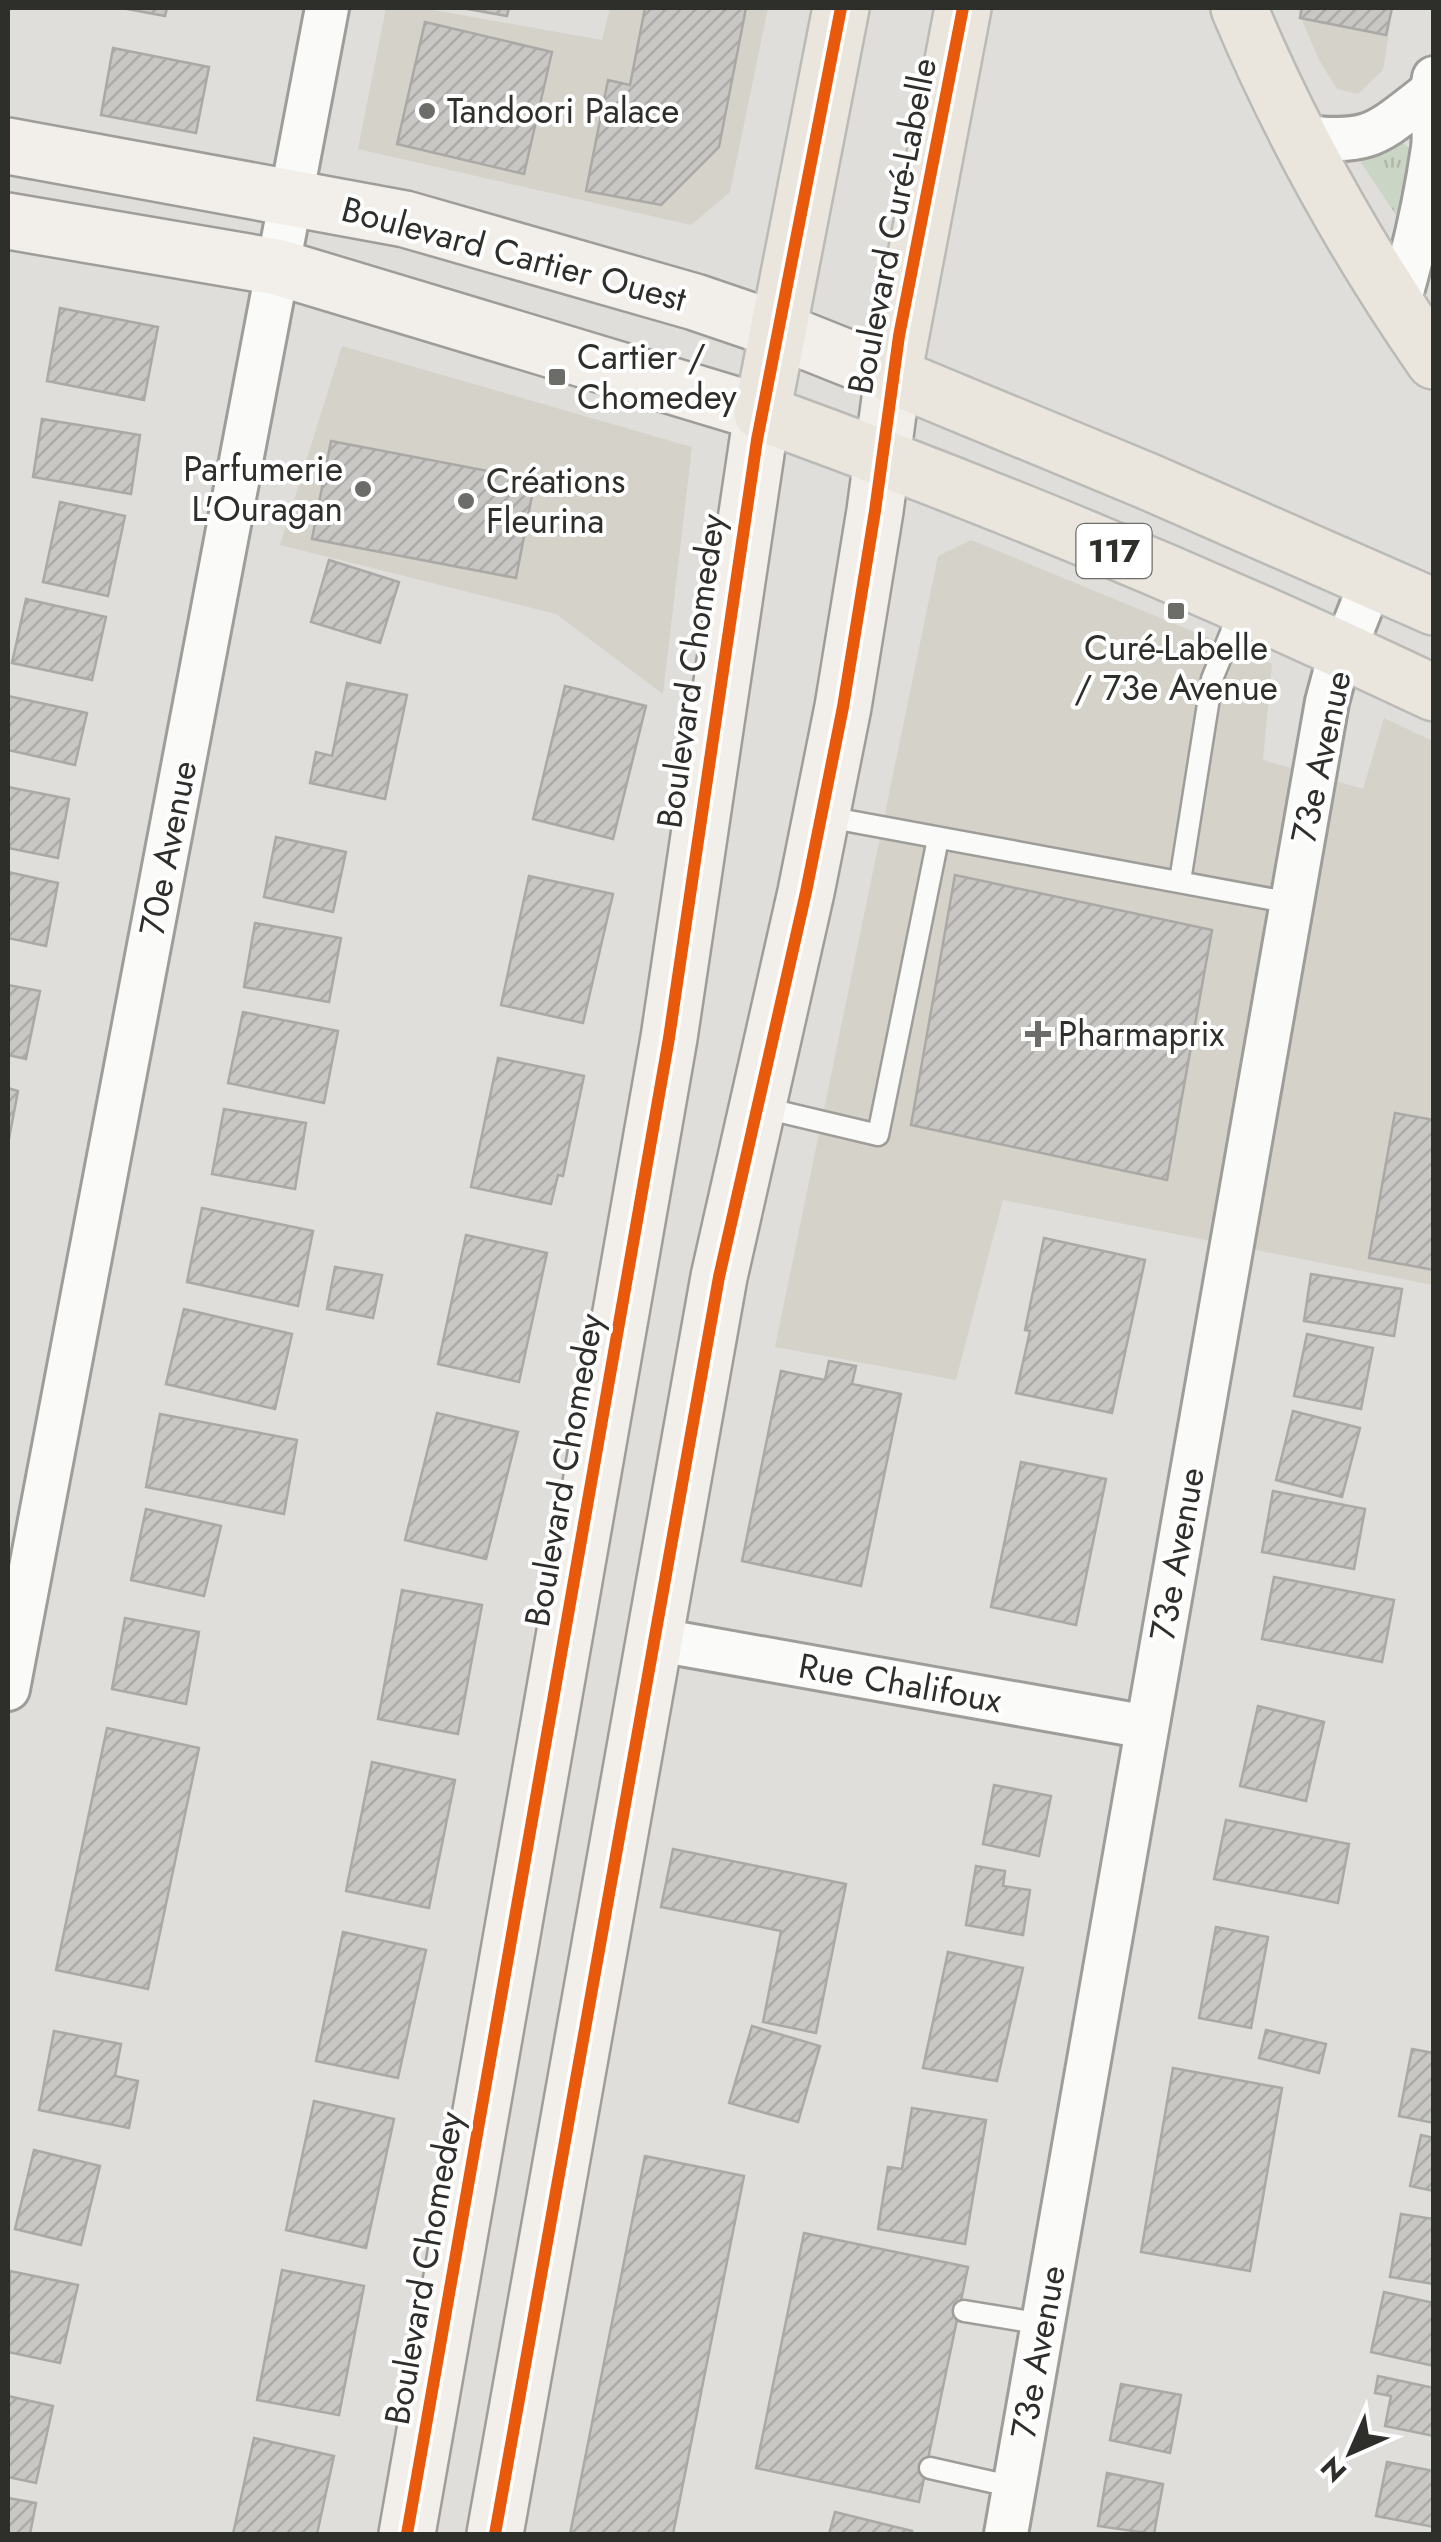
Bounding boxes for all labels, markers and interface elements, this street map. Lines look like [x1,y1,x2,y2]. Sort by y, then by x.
street label: Boulevard Curé-Labelle [835,54,949,398]
place label: Tandoori Palace [447,86,679,136]
marker: Tandoori Palace [416,100,438,122]
street label: Boulevard Cartier Ouest [336,184,692,324]
place label: Cartier / Chomedey [577,332,737,422]
marker: Cartier / Chomedey [546,366,568,388]
place label: Parfumerie L'Ouragan [183,444,343,534]
place label: Créations Fleurina [486,456,625,546]
marker: Parfumerie L'Ouragan [352,478,374,500]
marker: Créations Fleurina [455,490,477,512]
street label: Boulevard Chomedey [644,510,738,831]
road number: 117 [1076,524,1152,578]
marker: Curé-Labelle / 73e Avenue [1165,600,1187,622]
place label: Curé-Labelle / 73e Avenue [1074,623,1278,713]
street label: 73e Avenue [1278,666,1364,848]
street label: 70e Avenue [127,756,209,940]
place label: Pharmaprix [1058,1009,1225,1059]
marker: Pharmaprix [1027,1023,1049,1045]
street label: Boulevard Chomedey [512,1309,616,1630]
street label: 73e Avenue [1137,1463,1217,1645]
street label: Rue Chalifoux [795,1641,1006,1725]
street label: Boulevard Chomedey [372,2107,476,2428]
street label: 73e Avenue [998,2261,1078,2443]
north arrow [1301,2402,1401,2502]
text: N [1311,2447,1356,2492]

